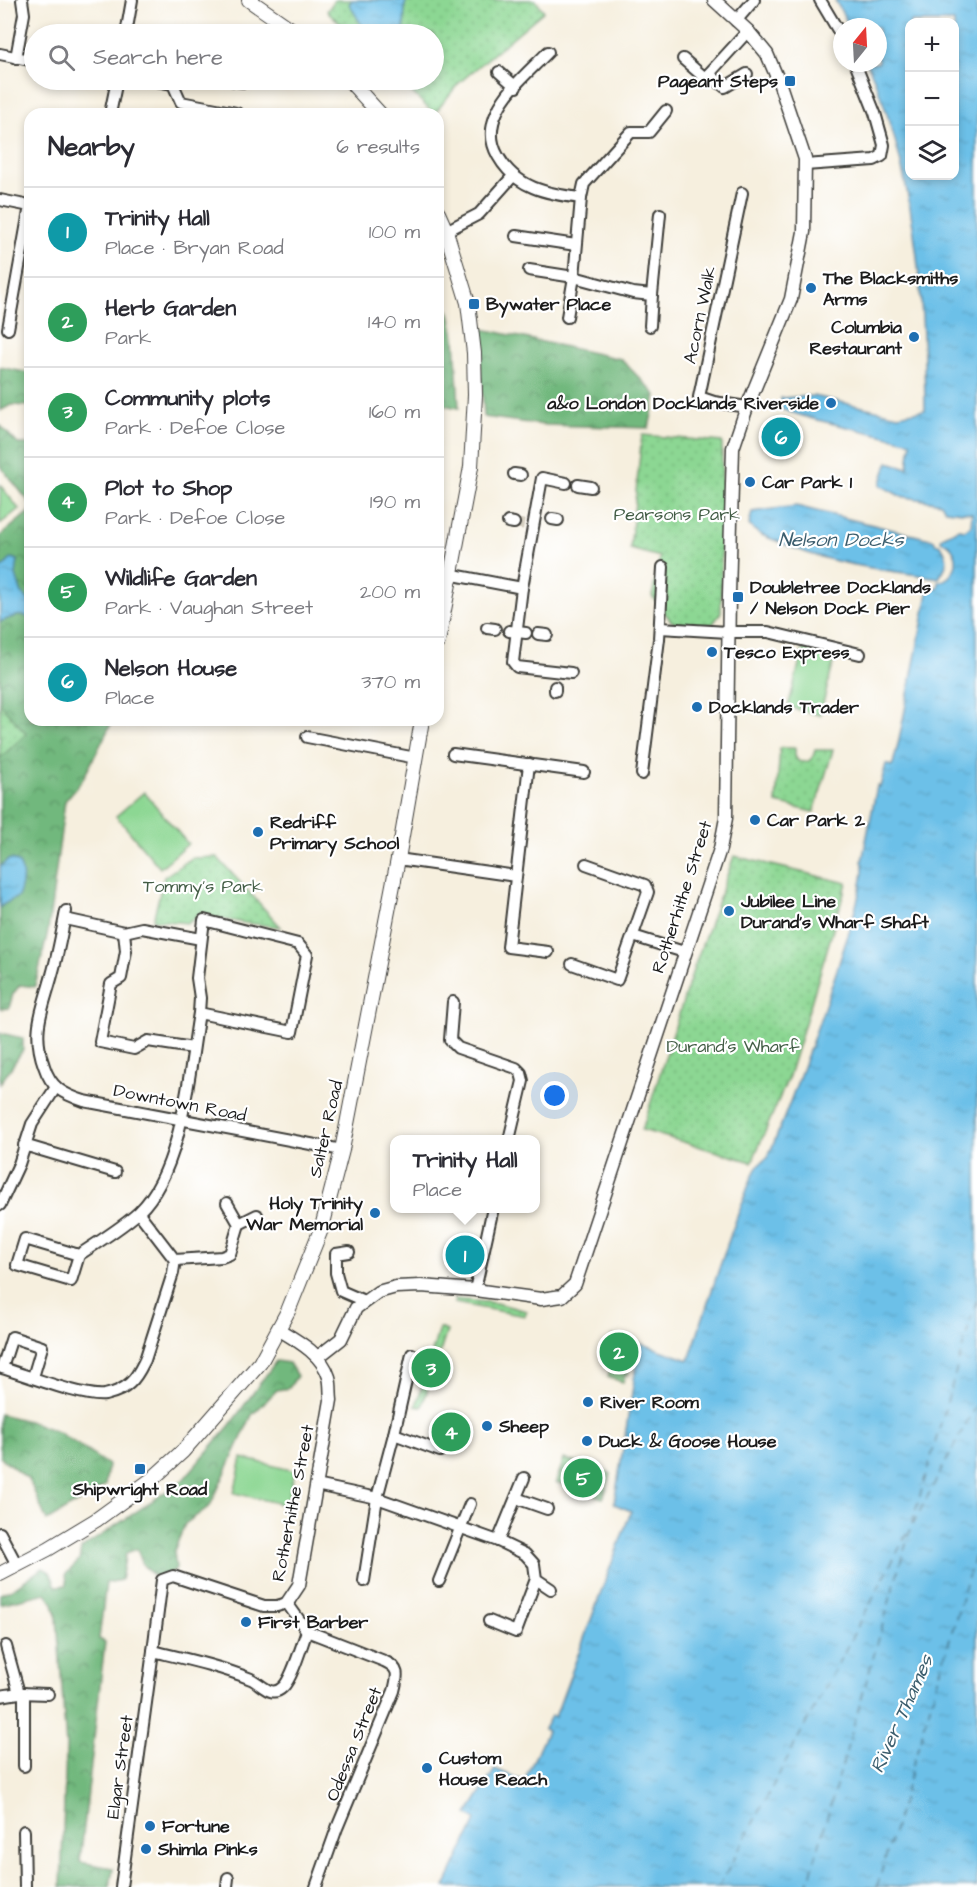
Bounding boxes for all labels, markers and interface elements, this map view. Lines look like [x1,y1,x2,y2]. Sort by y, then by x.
north arrow [833,18,887,72]
map controls [905,18,959,180]
button: + [905,18,959,72]
search box [24,24,444,90]
icon: search [45,41,78,74]
text: Search here [93,42,223,73]
place label: Pageant Steps [658,69,778,95]
button: − [905,72,959,126]
marker: Pageant Steps [783,74,797,88]
button: layers [905,126,959,180]
text: Nearby [48,129,135,165]
text: 6 results [336,133,420,161]
text: Trinity Hall [105,203,210,234]
text: 1 [66,218,69,246]
text: 100 m [369,218,420,246]
text: Place · Bryan Road [105,234,284,262]
street label: Acorn Walk [677,264,723,366]
place label: The Blacksmiths Arms [822,266,958,312]
marker: The Blacksmiths Arms [804,281,818,295]
place label: Bywater Place [486,292,611,318]
text: Herb Garden [105,293,236,324]
marker: Bywater Place [467,297,481,311]
text: 2 [62,308,73,336]
text: 140 m [368,308,420,336]
place label: Columbia Restaurant [809,315,903,361]
text: Park [105,324,151,352]
marker: Columbia Restaurant [907,330,921,344]
text: Community plots [105,383,271,414]
place label: a&o London Docklands Riverside [546,391,819,416]
marker: a&o London Docklands Riverside [824,396,838,410]
text: 3 [62,398,73,426]
text: 160 m [369,398,420,426]
text: Park · Defoe Close [105,414,285,442]
pin: 6 [762,414,800,460]
place label: Car Park 1 [762,470,853,495]
text: Plot to Shop [105,473,232,504]
marker: Car Park 1 [743,475,757,489]
text: 4 [61,488,74,516]
text: 190 m [370,488,420,516]
park label: Pearsons Park [614,502,740,527]
text: Park · Defoe Close [105,504,285,532]
water label: Nelson Docks [779,526,904,554]
text: Wildlife Garden [105,563,257,594]
place label: Doubletree Docklands / Nelson Dock Pier [750,575,931,621]
text: 5 [60,578,75,606]
text: 200 m [360,578,420,606]
marker: Doubletree Docklands / Nelson Dock Pier [731,590,745,604]
text: Park · Vaughan Street [105,594,313,622]
place label: Tesco Express [723,640,850,665]
marker: Tesco Express [705,645,719,659]
text: Nelson House [105,653,237,684]
text: 6 [61,668,74,696]
text: 370 m [361,668,420,696]
text: Place [105,684,155,712]
place label: Docklands Trader [709,695,859,720]
marker: Docklands Trader [690,700,704,714]
place label: Car Park 2 [767,808,866,833]
place label: Redriff Primary School [270,810,399,857]
marker: Car Park 2 [748,813,762,827]
street label: Rotherhithe Street [646,817,719,977]
marker: Redriff Primary School [251,825,265,839]
park label: Tommy's Park [143,874,263,900]
place label: Jubilee Line Durand's Wharf Shaft [740,889,929,935]
marker: Jubilee Line Durand's Wharf Shaft [722,904,736,918]
park label: Durand's Wharf [667,1034,800,1059]
street label: Downtown Road [111,1078,249,1128]
street label: Salter Road [303,1078,349,1180]
your location [540,1081,569,1110]
popup [390,1135,540,1213]
text: Trinity Hall [413,1145,517,1176]
text: Place [413,1176,462,1204]
place label: Holy Trinity War Memorial [245,1191,363,1237]
marker: Holy Trinity War Memorial [368,1206,382,1220]
pin: 1 [446,1232,484,1278]
pin: 2 [600,1330,638,1374]
pin: 3 [412,1346,450,1390]
place label: River Room [600,1390,700,1415]
marker: River Room [581,1395,595,1409]
pin: 4 [432,1410,470,1454]
place label: Sheep [498,1414,549,1439]
marker: Sheep [480,1419,494,1433]
street label: Rotherhithe Street [266,1422,321,1583]
place label: Duck & Goose House [599,1429,777,1454]
marker: Duck & Goose House [580,1434,594,1448]
pin: 5 [564,1456,602,1500]
marker: Shipwright Road [133,1462,147,1476]
place label: Shipwright Road [72,1477,208,1503]
place label: First Barber [258,1610,368,1635]
marker: First Barber [239,1615,253,1629]
water label: River Thames [863,1650,941,1777]
street label: Odessa Street [320,1683,389,1805]
street label: Elgar Street [100,1713,141,1821]
place label: Custom House Reach [439,1746,548,1792]
marker: Custom House Reach [420,1761,434,1775]
place label: Fortune [162,1814,230,1839]
marker: Fortune [143,1819,157,1833]
place label: Shimla Pinks [157,1837,258,1862]
marker: Shimla Pinks [139,1842,153,1856]

